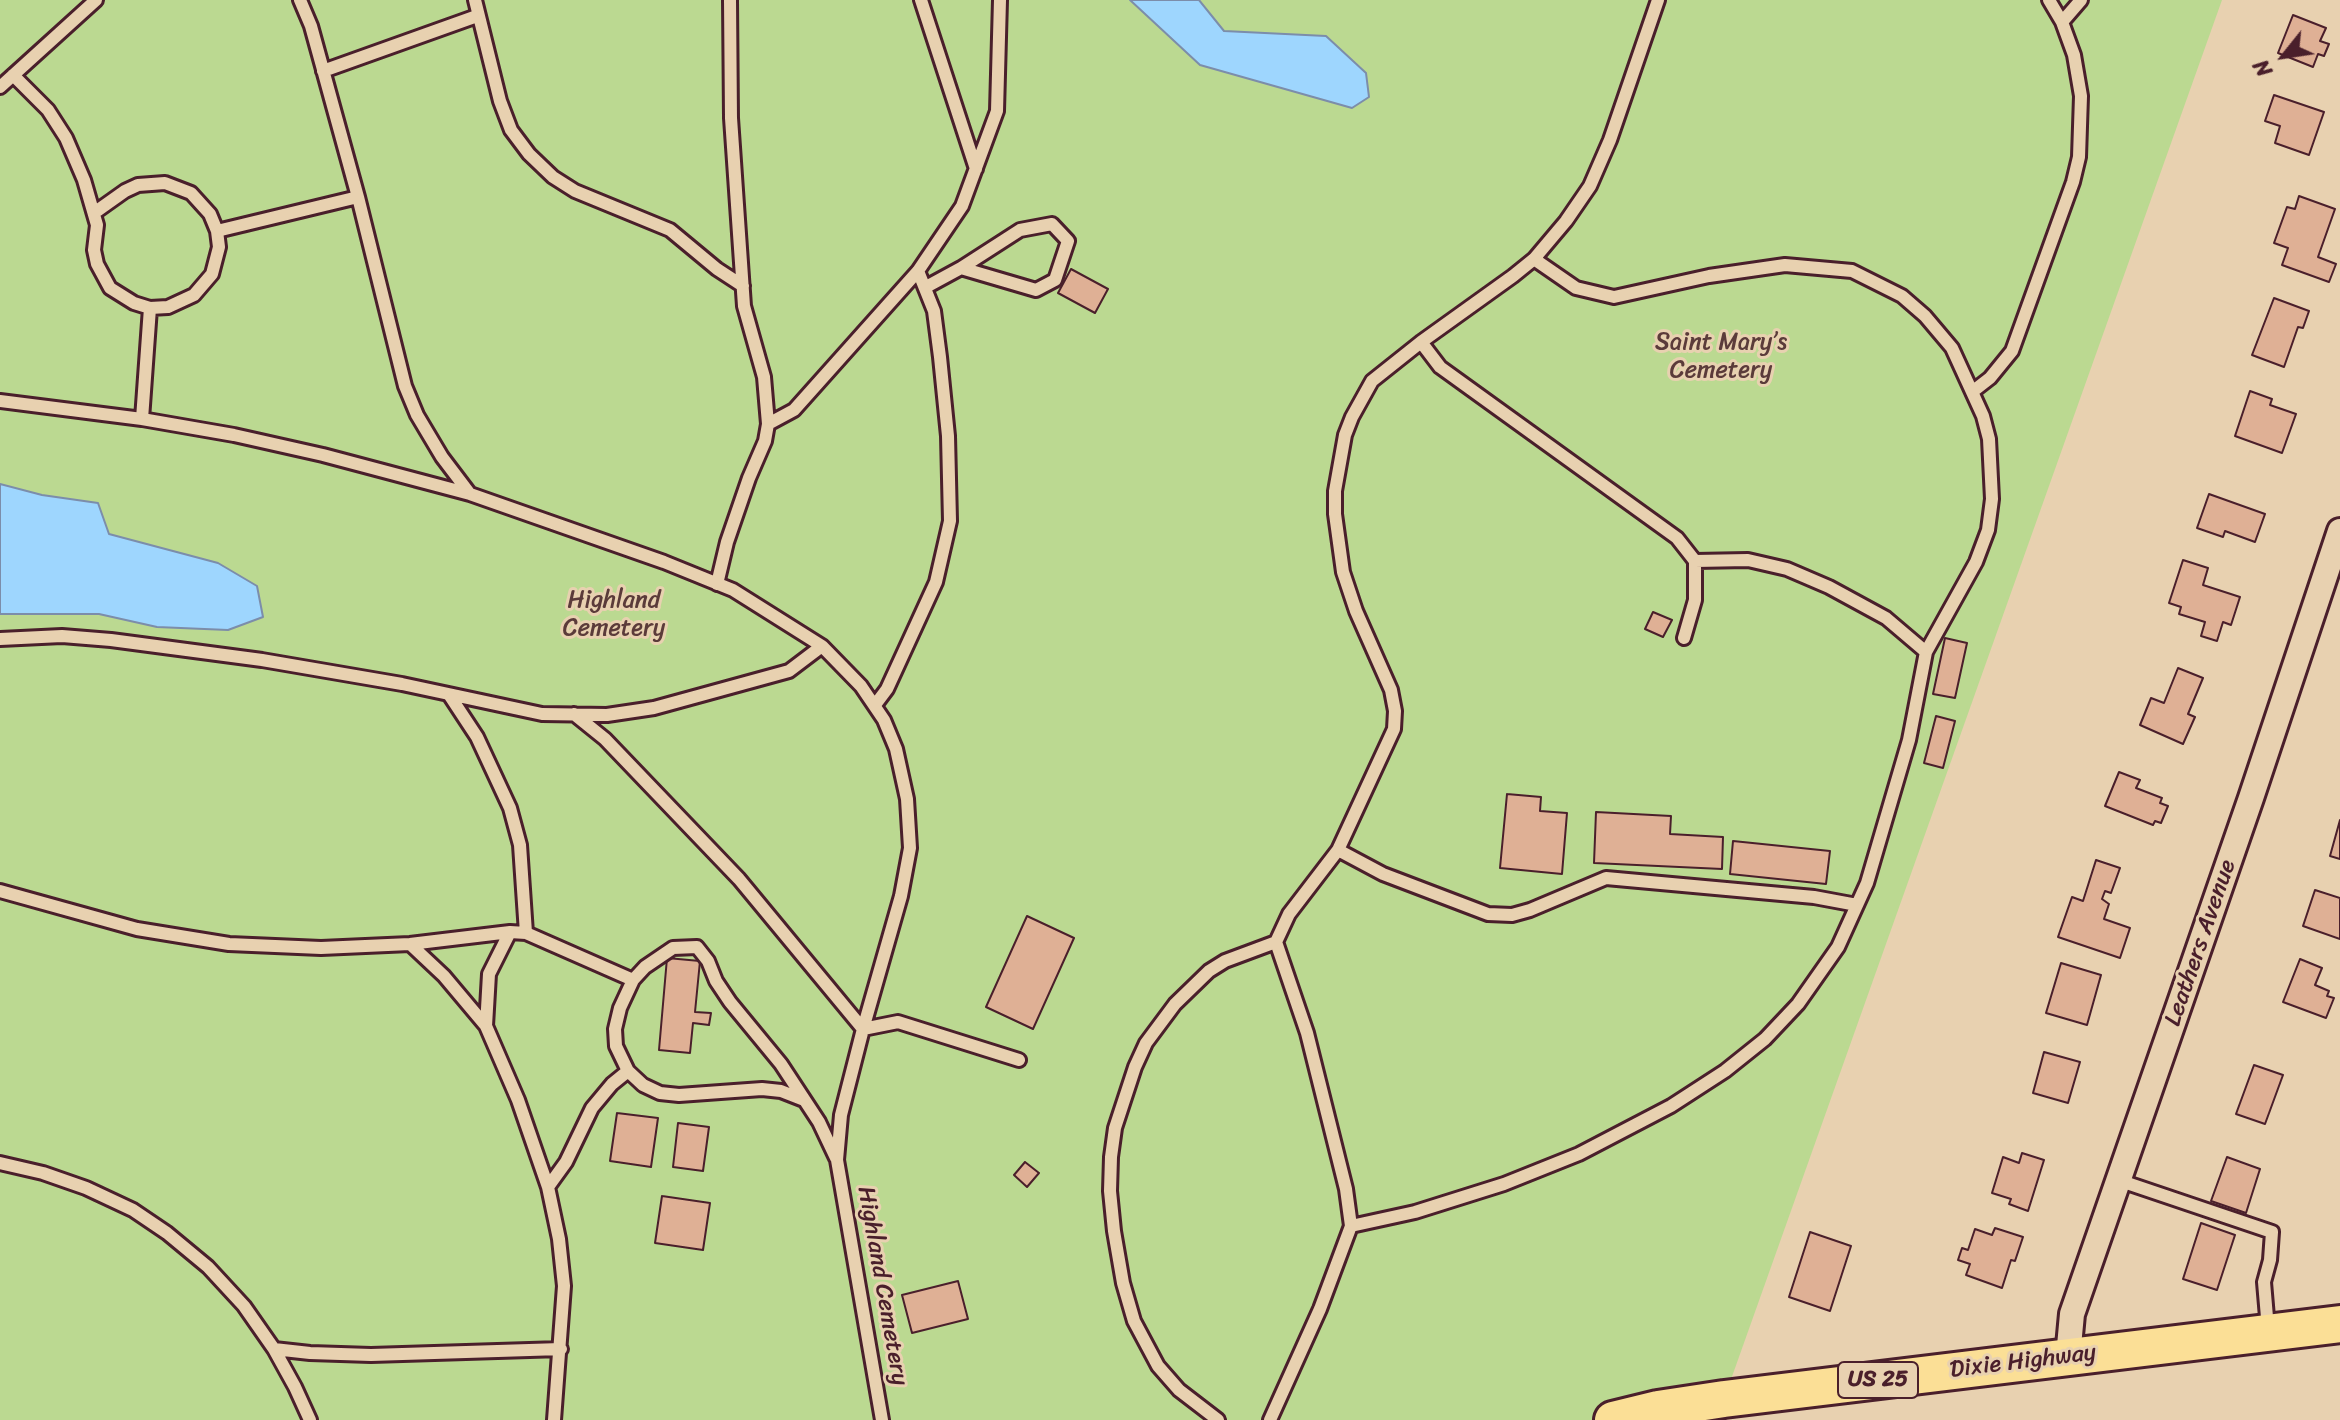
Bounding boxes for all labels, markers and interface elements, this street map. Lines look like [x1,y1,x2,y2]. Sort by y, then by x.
north arrow [2244,16,2324,96]
text: N [2242,52,2283,85]
park label: Saint Mary’s Cemetery [1655,329,1787,385]
park label: Highland Cemetery [563,587,665,643]
street label: Leathers Avenue [2159,856,2243,1030]
street label: Highland Cemetery [850,1184,914,1388]
street label: Dixie Highway [1948,1339,2098,1385]
road number: US 25 [1838,1362,1918,1398]

